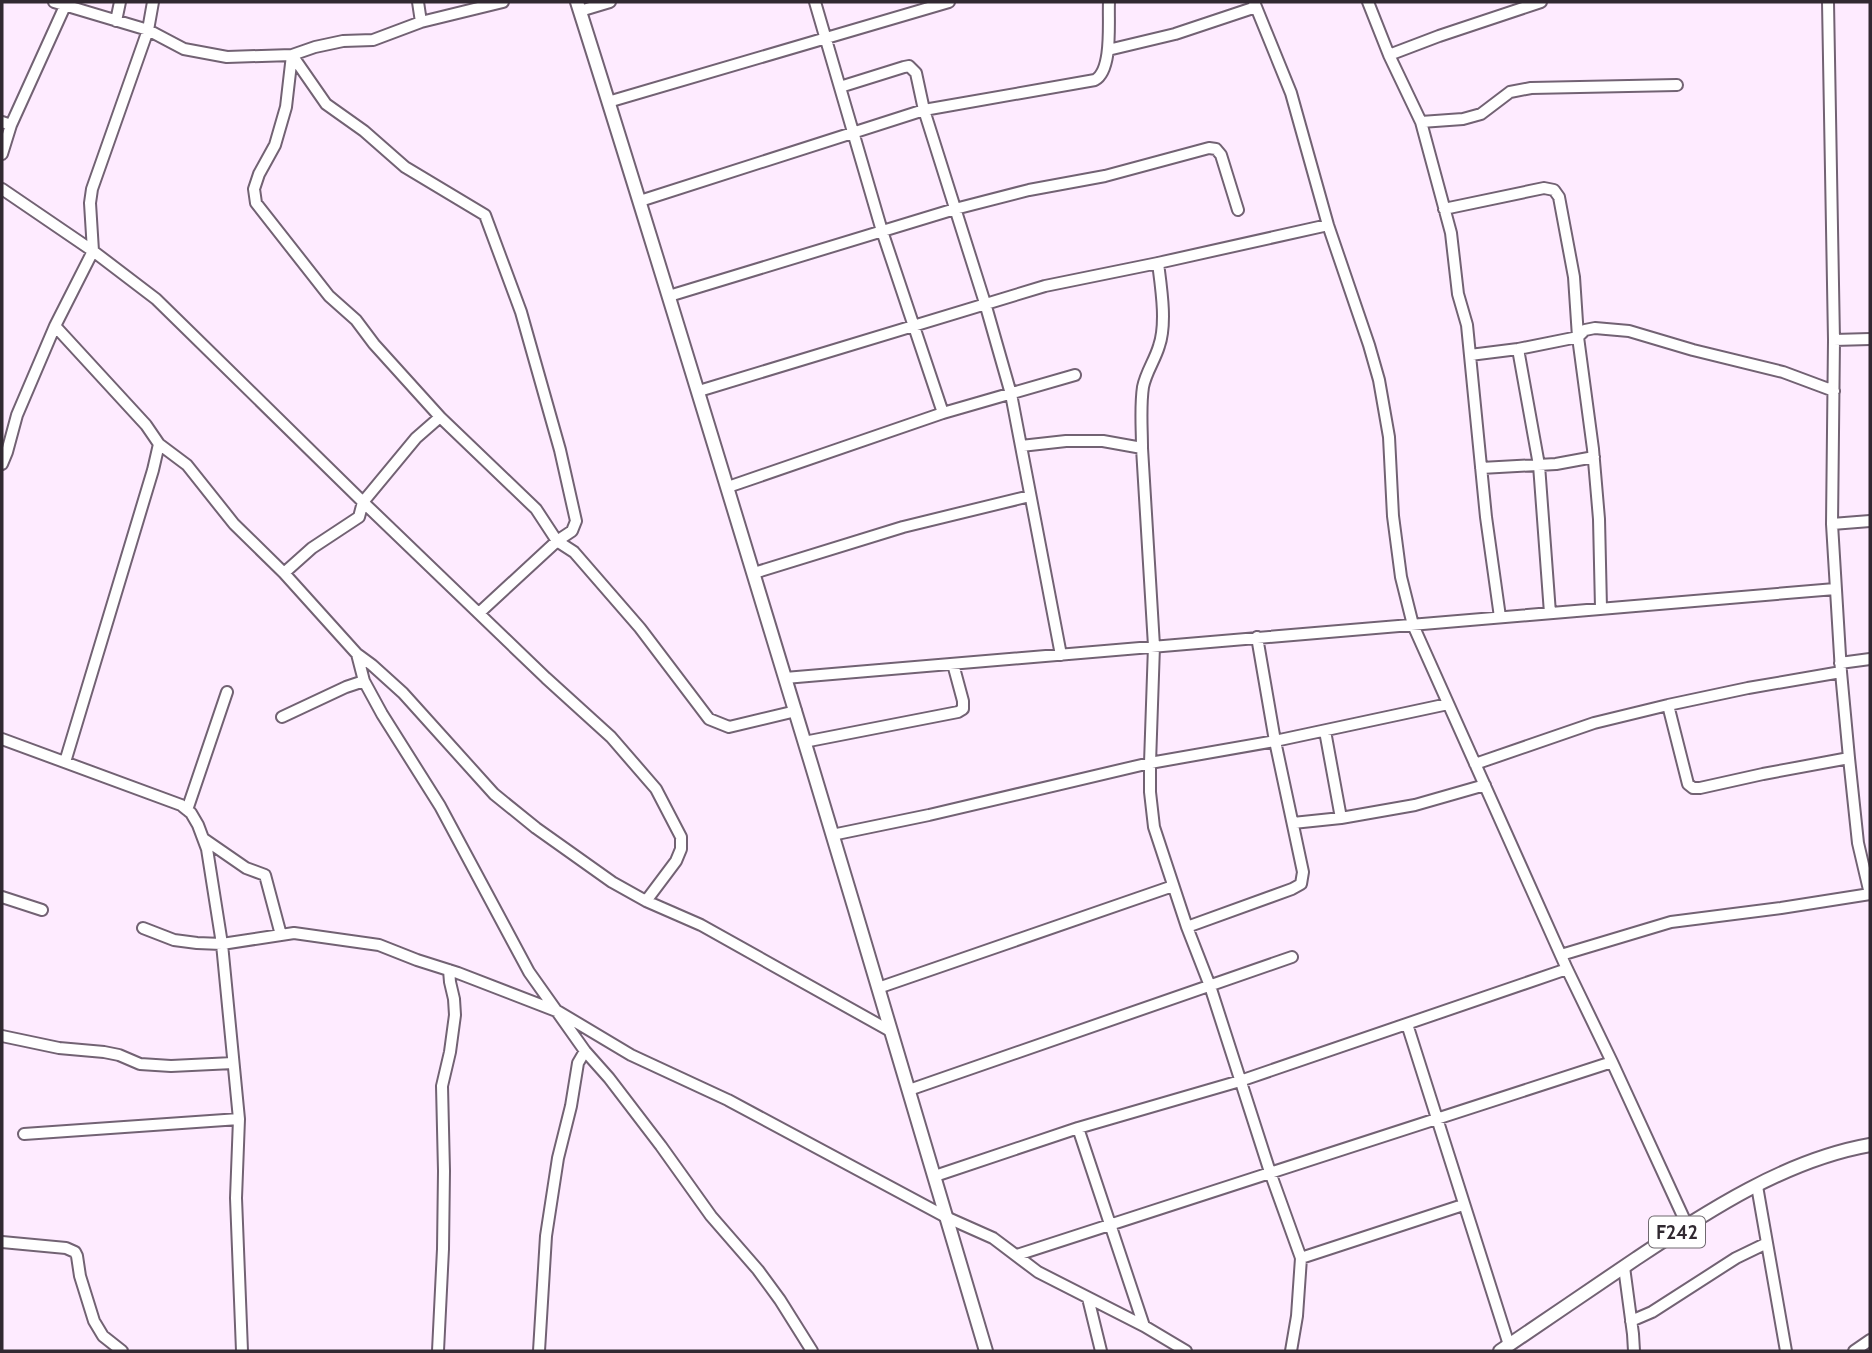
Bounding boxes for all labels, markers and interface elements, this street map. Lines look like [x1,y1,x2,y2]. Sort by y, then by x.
road number: F242 [1649,1216,1705,1248]

